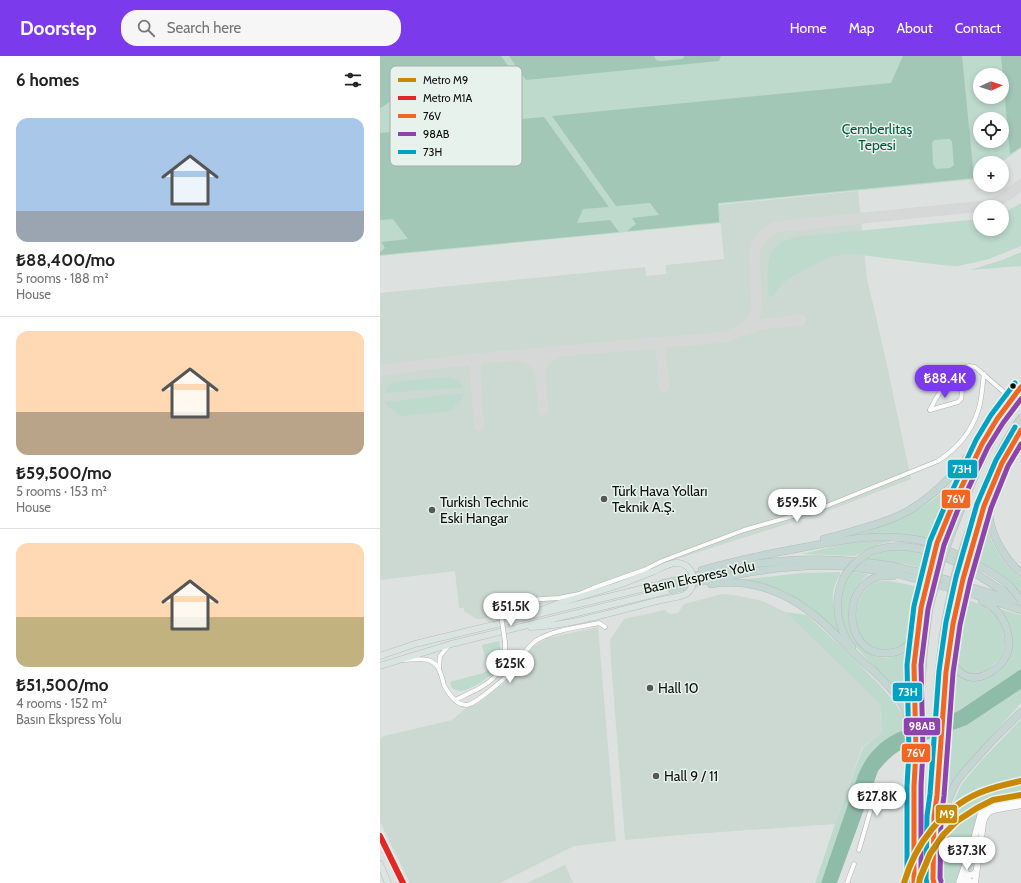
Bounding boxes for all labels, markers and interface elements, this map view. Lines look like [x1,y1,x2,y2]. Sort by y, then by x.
search box [121,10,401,46]
text: Doorstep [20,17,97,40]
icon: search [135,17,157,39]
text: Search here [167,19,241,37]
text: Home [790,19,827,37]
text: Map [849,19,874,37]
text: About [896,19,933,37]
text: Contact [955,19,1001,37]
legend [390,66,522,166]
north arrow [973,68,1009,104]
map controls [973,68,1009,236]
icon: filters [342,69,364,91]
text: 6 homes [16,70,79,90]
text: Metro M9 [423,73,468,87]
text: Metro M1A [423,91,472,105]
text: 76V [423,109,441,123]
button: locate [973,112,1009,148]
park label: Çemberlitaş Tepesi [842,120,913,154]
text: 98AB [423,127,450,141]
icon: home [154,144,226,216]
text: 73H [423,145,442,159]
button: + [973,156,1009,192]
button: − [973,200,1009,236]
text: ₺88,400/mo [16,250,115,270]
text: 5 rooms · 188 m² [16,270,109,286]
text: House [16,286,51,302]
icon: home [154,357,226,429]
pin: ₺88.4K [912,365,978,399]
text: ₺88.4K [924,370,966,386]
unlabelled marker [1008,381,1018,391]
line badge: 73H [947,459,978,479]
text: 73H [952,462,972,476]
text: ₺59,500/mo [16,463,112,483]
place label: Türk Hava Yolları Teknik A.Ş. [612,482,708,516]
text: 5 rooms · 153 m² [16,483,107,499]
pin: ₺59.5K [764,489,830,523]
line badge: 76V [941,489,971,509]
text: 76V [947,492,965,506]
place label: Turkish Technic Eski Hangar [440,493,528,527]
marker: Türk Hava Yolları Teknik A.Ş. [599,494,609,504]
text: ₺59.5K [777,494,817,510]
text: House [16,499,51,515]
marker: Turkish Technic Eski Hangar [427,505,437,515]
street label: Basın Ekspress Yolu [642,556,756,598]
icon: home [154,569,226,641]
pin: ₺51.5K [478,593,544,627]
text: ₺51.5K [492,598,530,614]
pin: ₺25K [486,650,534,684]
text: ₺25K [495,655,525,671]
text: ₺51,500/mo [16,675,109,695]
place label: Hall 10 [658,679,699,697]
line badge: 73H [892,682,923,702]
marker: Hall 10 [645,683,655,693]
text: 73H [898,685,918,699]
text: 4 rooms · 152 m² [16,695,107,711]
text: Basın Ekspress Yolu [16,711,122,727]
line badge: 98AB [903,717,941,736]
text: 98AB [909,719,935,733]
line badge: 76V [901,743,931,763]
text: 76V [907,746,925,760]
place label: Hall 9 / 11 [664,767,718,785]
marker: Hall 9 / 11 [651,771,661,781]
pin: ₺27.8K [844,783,910,817]
text: ₺27.8K [857,788,897,804]
line badge: M9 [935,804,958,824]
text: M9 [939,807,955,821]
pin: ₺37.3K [934,837,1000,871]
text: ₺37.3K [948,842,986,858]

